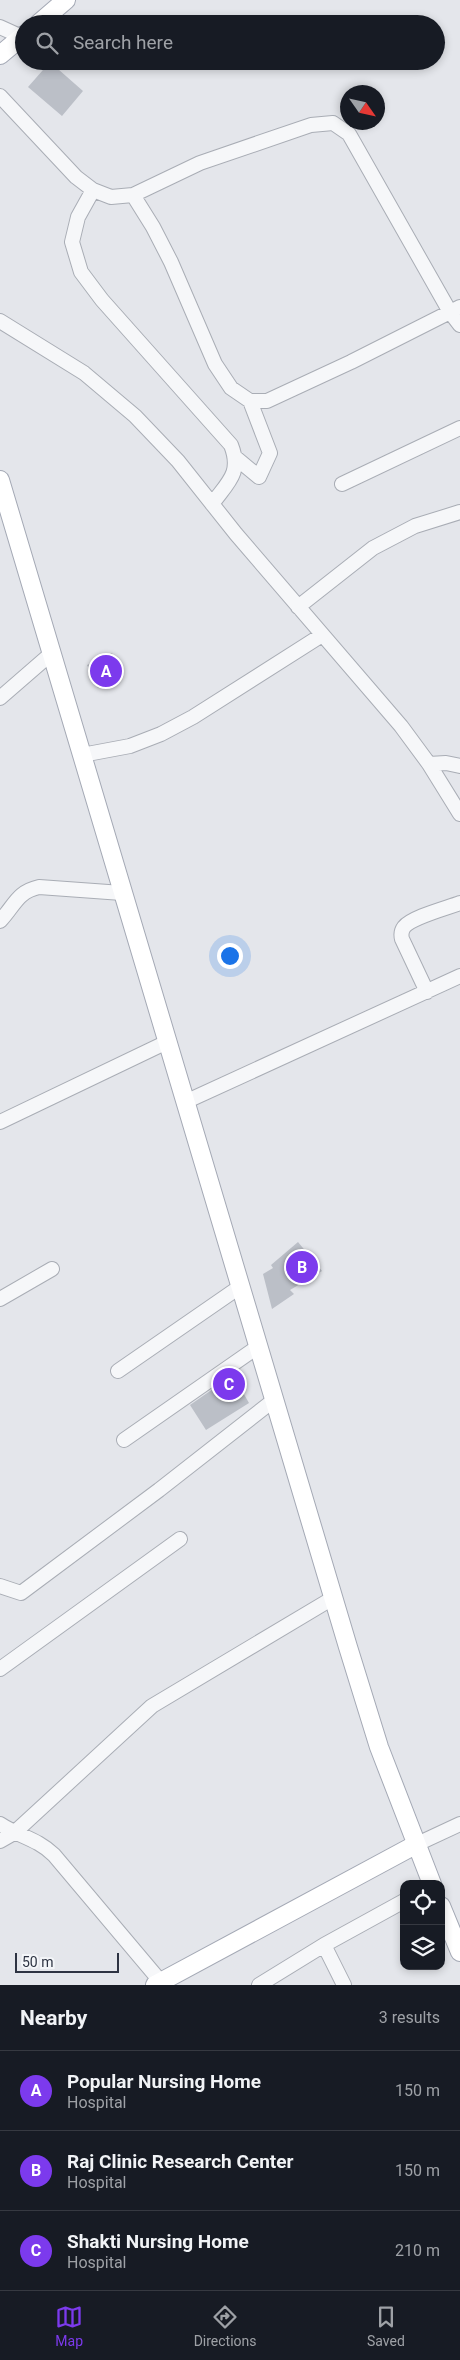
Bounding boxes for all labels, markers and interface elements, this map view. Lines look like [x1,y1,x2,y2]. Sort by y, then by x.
search box [15,15,445,70]
icon: search [33,29,61,57]
text: Search here [73,31,173,54]
north arrow [340,85,385,130]
pin: A [90,652,122,690]
your location [217,943,243,969]
pin: B [286,1248,318,1286]
pin: C [213,1365,245,1403]
map controls [400,1880,445,1970]
button: locate [400,1880,445,1925]
button: layers [400,1925,445,1970]
scale bar [15,1950,119,1973]
text: 50 m [22,1954,54,1970]
text: Nearby [20,2006,87,2030]
text: 3 results [379,2008,440,2027]
text: Popular Nursing Home [67,2070,261,2093]
text: A [31,2081,41,2100]
text: 150 m [395,2081,440,2100]
text: Hospital [67,2093,127,2112]
text: Raj Clinic Research Center [67,2150,293,2173]
text: B [31,2161,41,2180]
text: 150 m [395,2161,440,2180]
text: Hospital [67,2173,127,2192]
text: Shakti Nursing Home [67,2230,249,2253]
text: C [31,2241,41,2260]
text: 210 m [395,2241,440,2260]
text: Hospital [67,2253,127,2272]
tab: Map [55,2303,83,2349]
tab: Directions [194,2303,257,2349]
tab: Saved [367,2303,405,2349]

